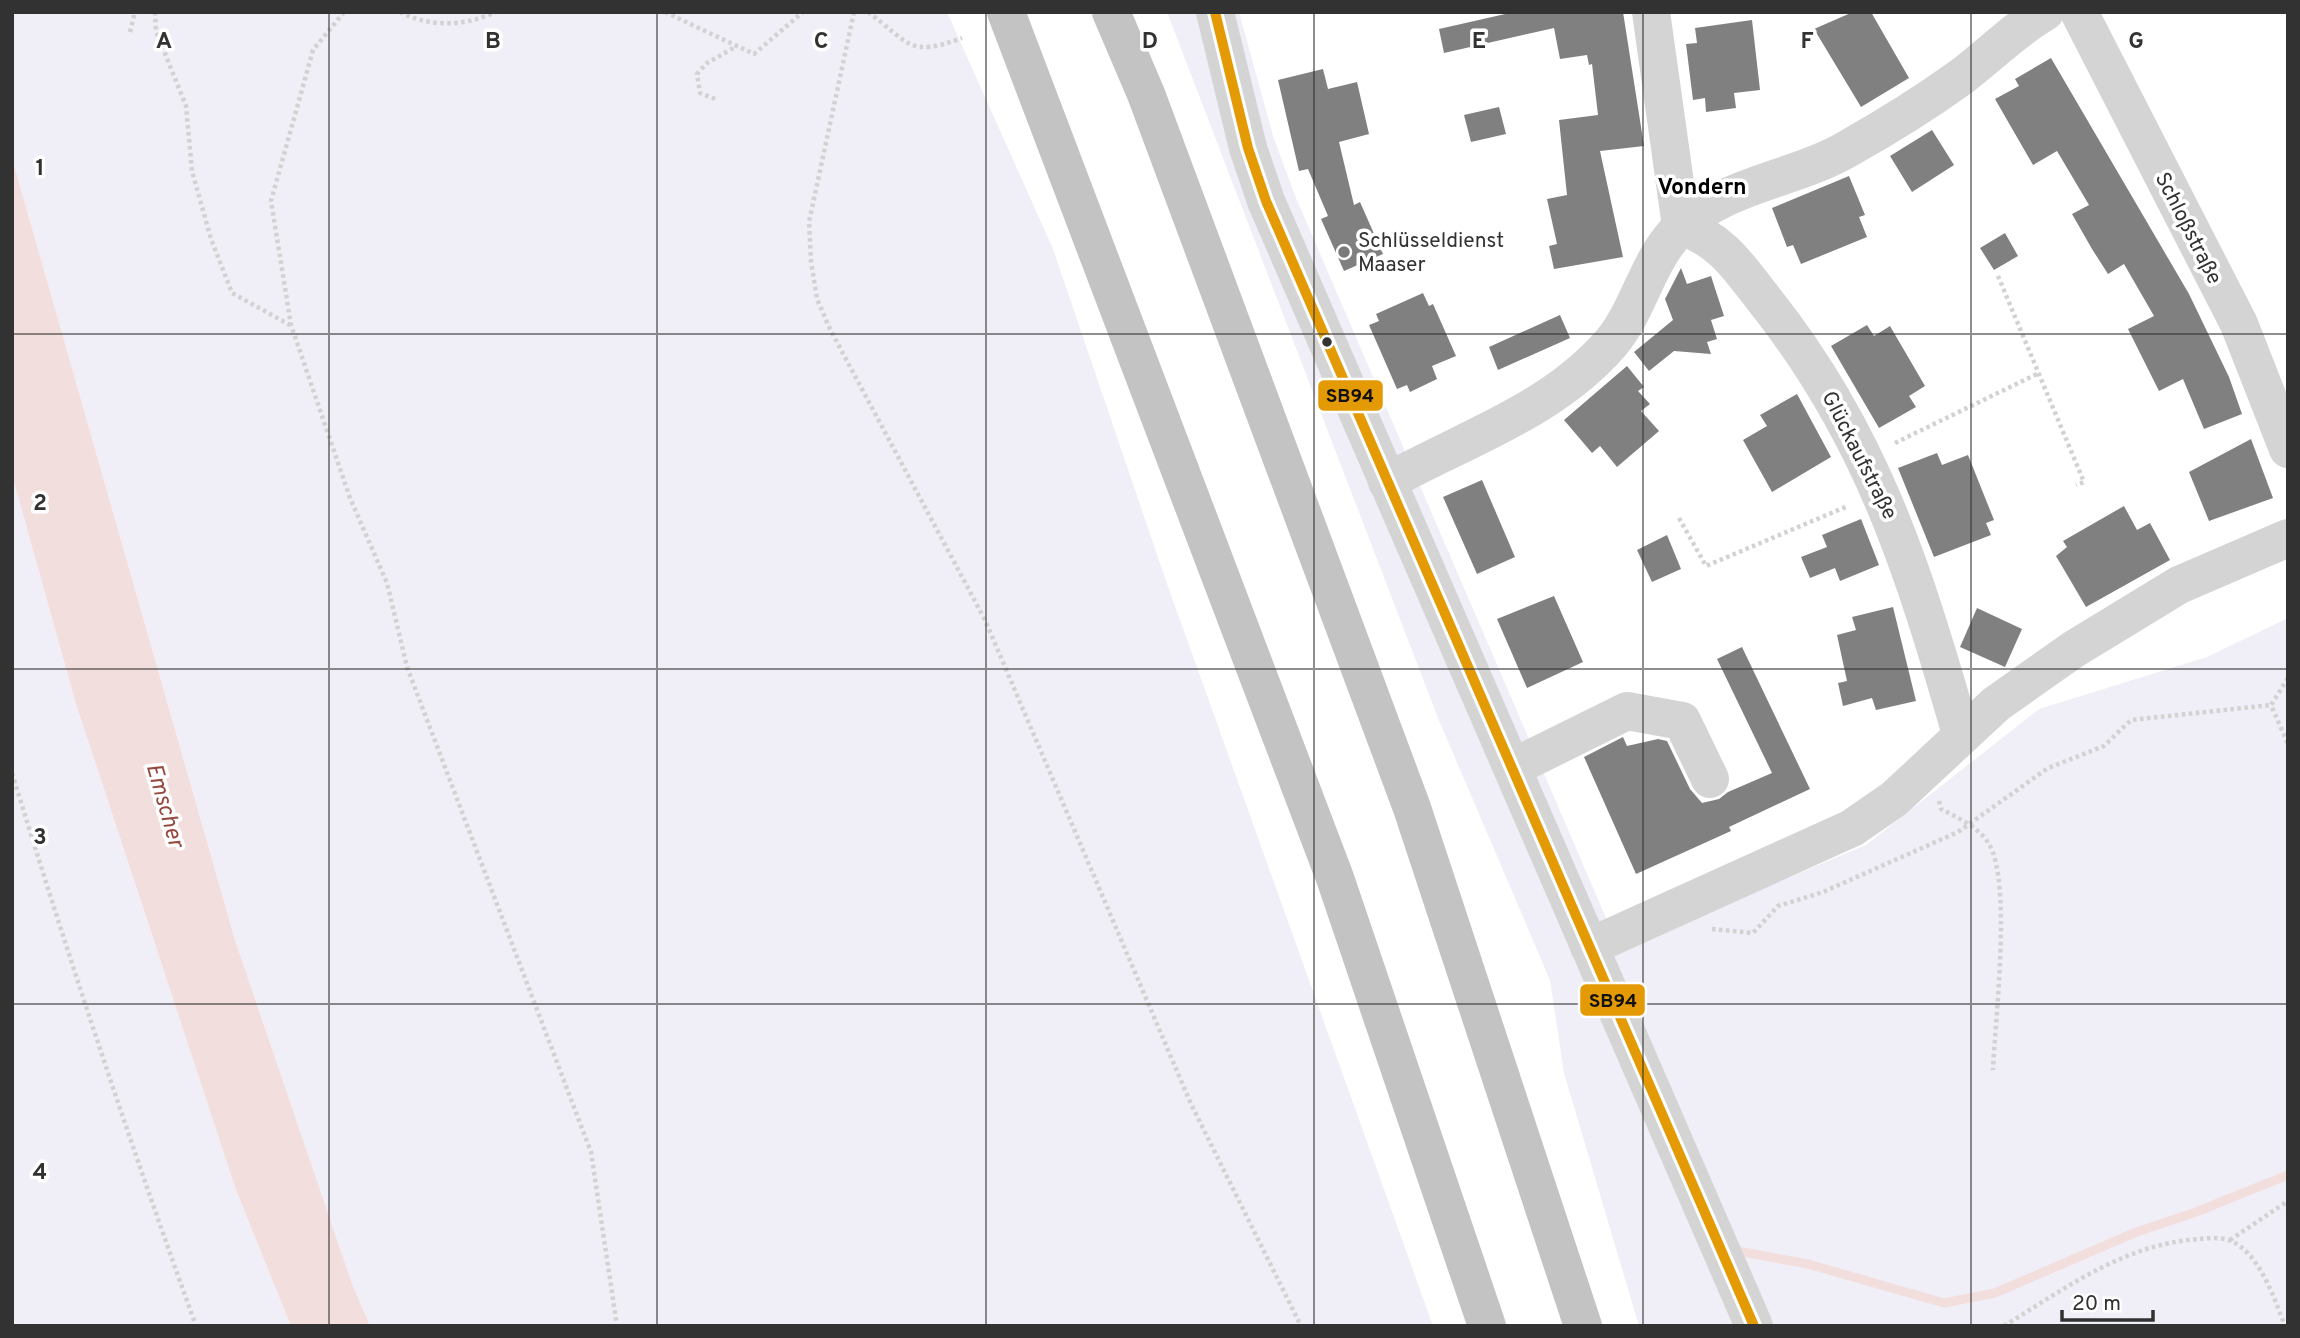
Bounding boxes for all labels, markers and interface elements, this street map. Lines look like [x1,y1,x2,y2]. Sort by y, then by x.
text: A [156,28,172,57]
text: B [485,28,501,57]
text: C [814,28,828,57]
text: D [1142,28,1158,57]
text: E [1472,28,1486,57]
text: F [1800,28,1814,57]
text: G [2128,28,2144,57]
text: 1 [35,155,45,184]
street label: Schloßstraße [2148,168,2227,289]
district label: Vondern [1657,174,1747,203]
place label: Schlüsseldienst Maaser [1358,228,1504,279]
marker: Schlüsseldienst Maaser [1336,244,1352,260]
unlabelled marker [1320,335,1334,349]
line badge: SB94 [1317,379,1384,412]
text: SB94 [1326,385,1374,409]
street label: Glückaufstraße [1815,387,1903,524]
text: 2 [33,490,47,519]
water label: Emscher [138,760,190,853]
text: 3 [33,824,47,853]
line badge: SB94 [1579,983,1646,1017]
text: SB94 [1589,990,1637,1014]
text: 4 [33,1159,47,1188]
scale bar [2062,1278,2153,1322]
text: 20 m [2072,1291,2121,1318]

